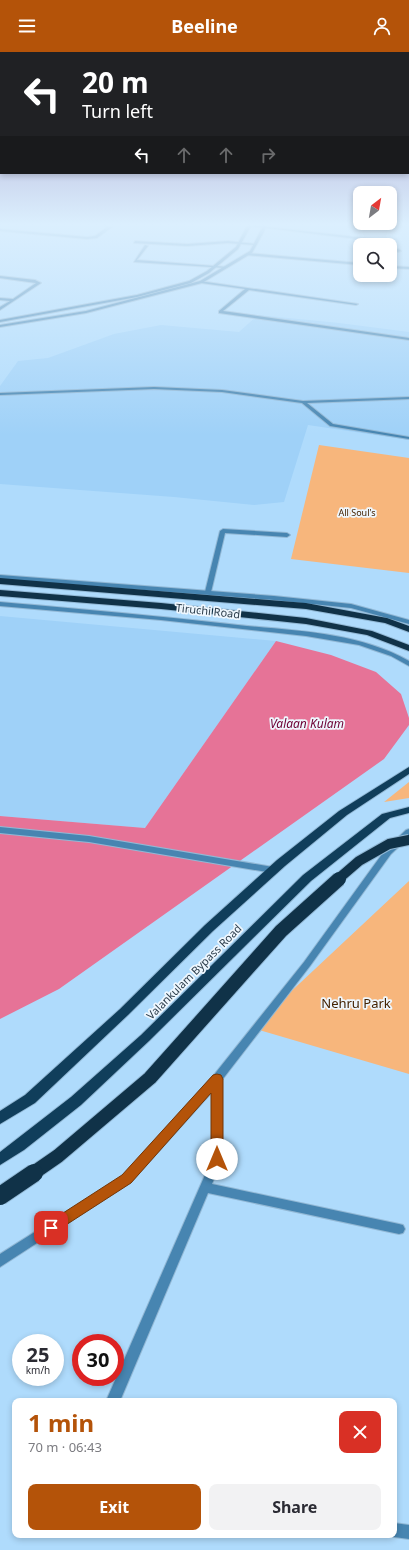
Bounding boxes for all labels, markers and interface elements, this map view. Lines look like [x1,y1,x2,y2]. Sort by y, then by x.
text: Beeline [171,14,238,38]
icon: menu [16,15,38,37]
icon: person [371,15,393,37]
text: 20 m [82,63,149,101]
icon: left [16,68,68,120]
text: Turn left [82,99,153,123]
icon: left [131,144,153,166]
icon: ahead [173,144,195,166]
icon: ahead [215,144,237,166]
icon: right [257,144,279,166]
north arrow [353,186,397,230]
map controls [353,186,397,282]
button: search [353,238,397,282]
park label: All Soul's [338,506,376,519]
street label: Tiruchi Road [175,600,241,621]
water label: Valaan Kulam [270,715,344,732]
street label: Valankulam Bypass Road [143,921,244,1022]
park label: Nehru Park [321,994,391,1012]
position arrow [196,1138,238,1180]
pin [34,1211,68,1245]
icon: arrive [40,1217,62,1239]
speed limit sign: 30 [72,1334,124,1386]
text: 25 [27,1341,49,1368]
text: km/h [26,1363,50,1377]
text: 1 min [28,1406,94,1439]
button: close [339,1411,381,1453]
text: 70 m · 06:43 [28,1438,102,1456]
button: Exit [28,1484,201,1530]
button: Share [209,1484,381,1530]

